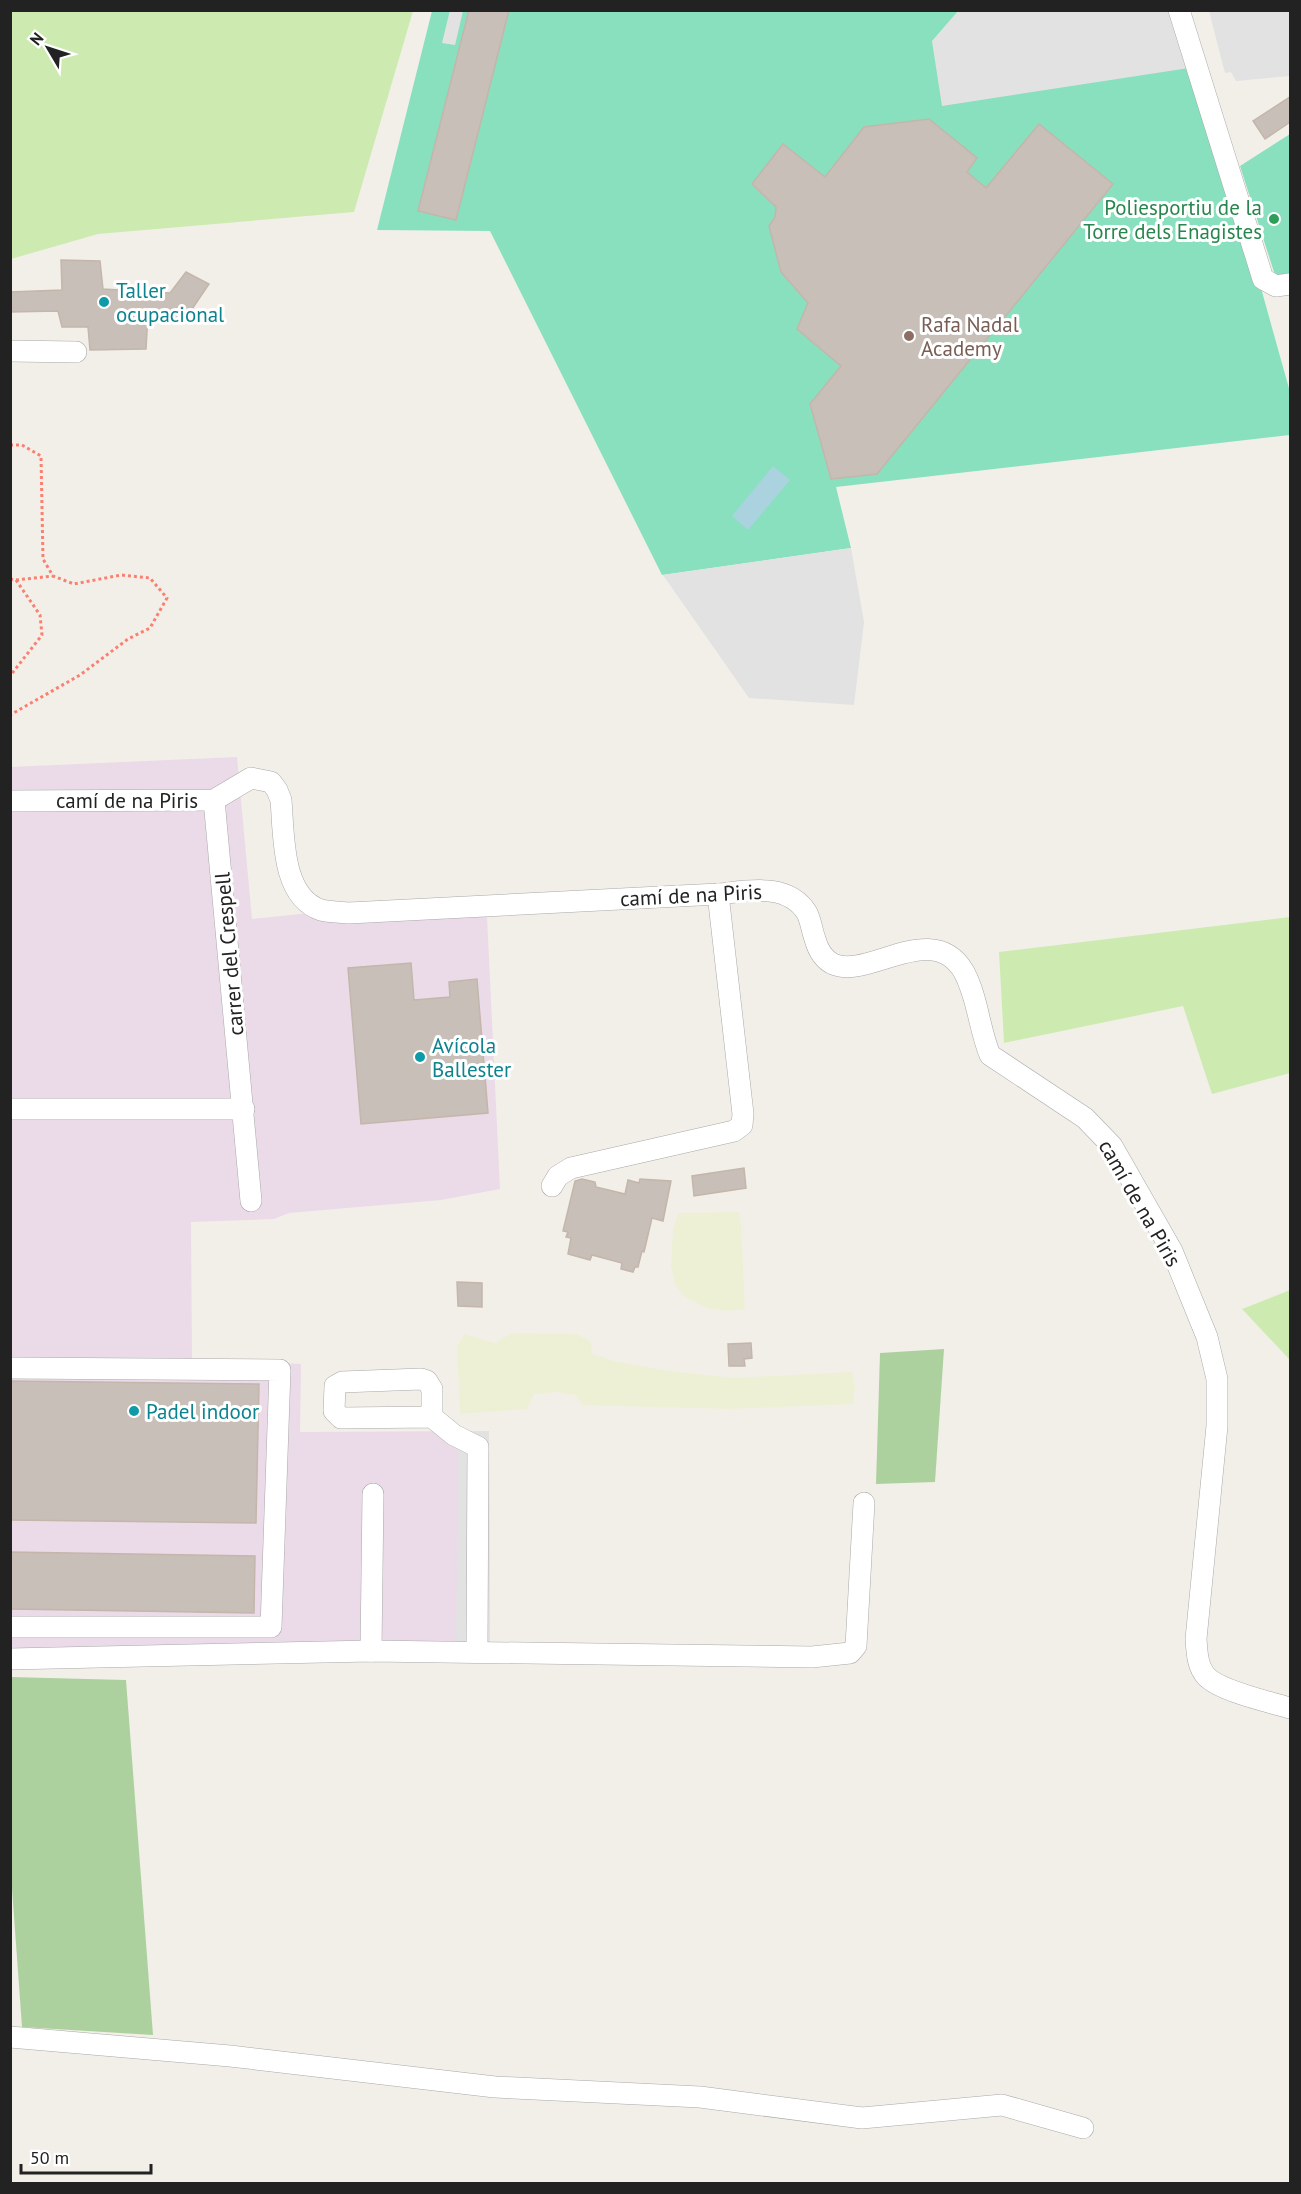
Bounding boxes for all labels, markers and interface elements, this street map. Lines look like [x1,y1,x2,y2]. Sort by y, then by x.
north arrow [18,18,78,78]
text: N [25,28,47,49]
place label: Poliesportiu de la Torre dels Enagistes [1083,194,1262,245]
marker: Poliesportiu de la Torre dels Enagistes [1267,212,1281,226]
place label: Taller ocupacional [116,277,224,328]
marker: Taller ocupacional [97,295,111,309]
place label: Rafa Nadal Academy [921,311,1019,362]
marker: Rafa Nadal Academy [902,329,916,343]
street label: camí de na Piris [56,787,198,814]
street label: carrer del Crespell [208,871,250,1037]
street label: camí de na Piris [619,878,763,912]
place label: Avícola Ballester [432,1032,511,1083]
marker: Avícola Ballester [413,1050,427,1064]
street label: camí de na Piris [1093,1135,1187,1271]
place label: Padel indoor [146,1398,259,1425]
marker: Padel indoor [127,1404,141,1418]
scale bar [21,2137,152,2175]
text: 50 m [30,2146,69,2169]

